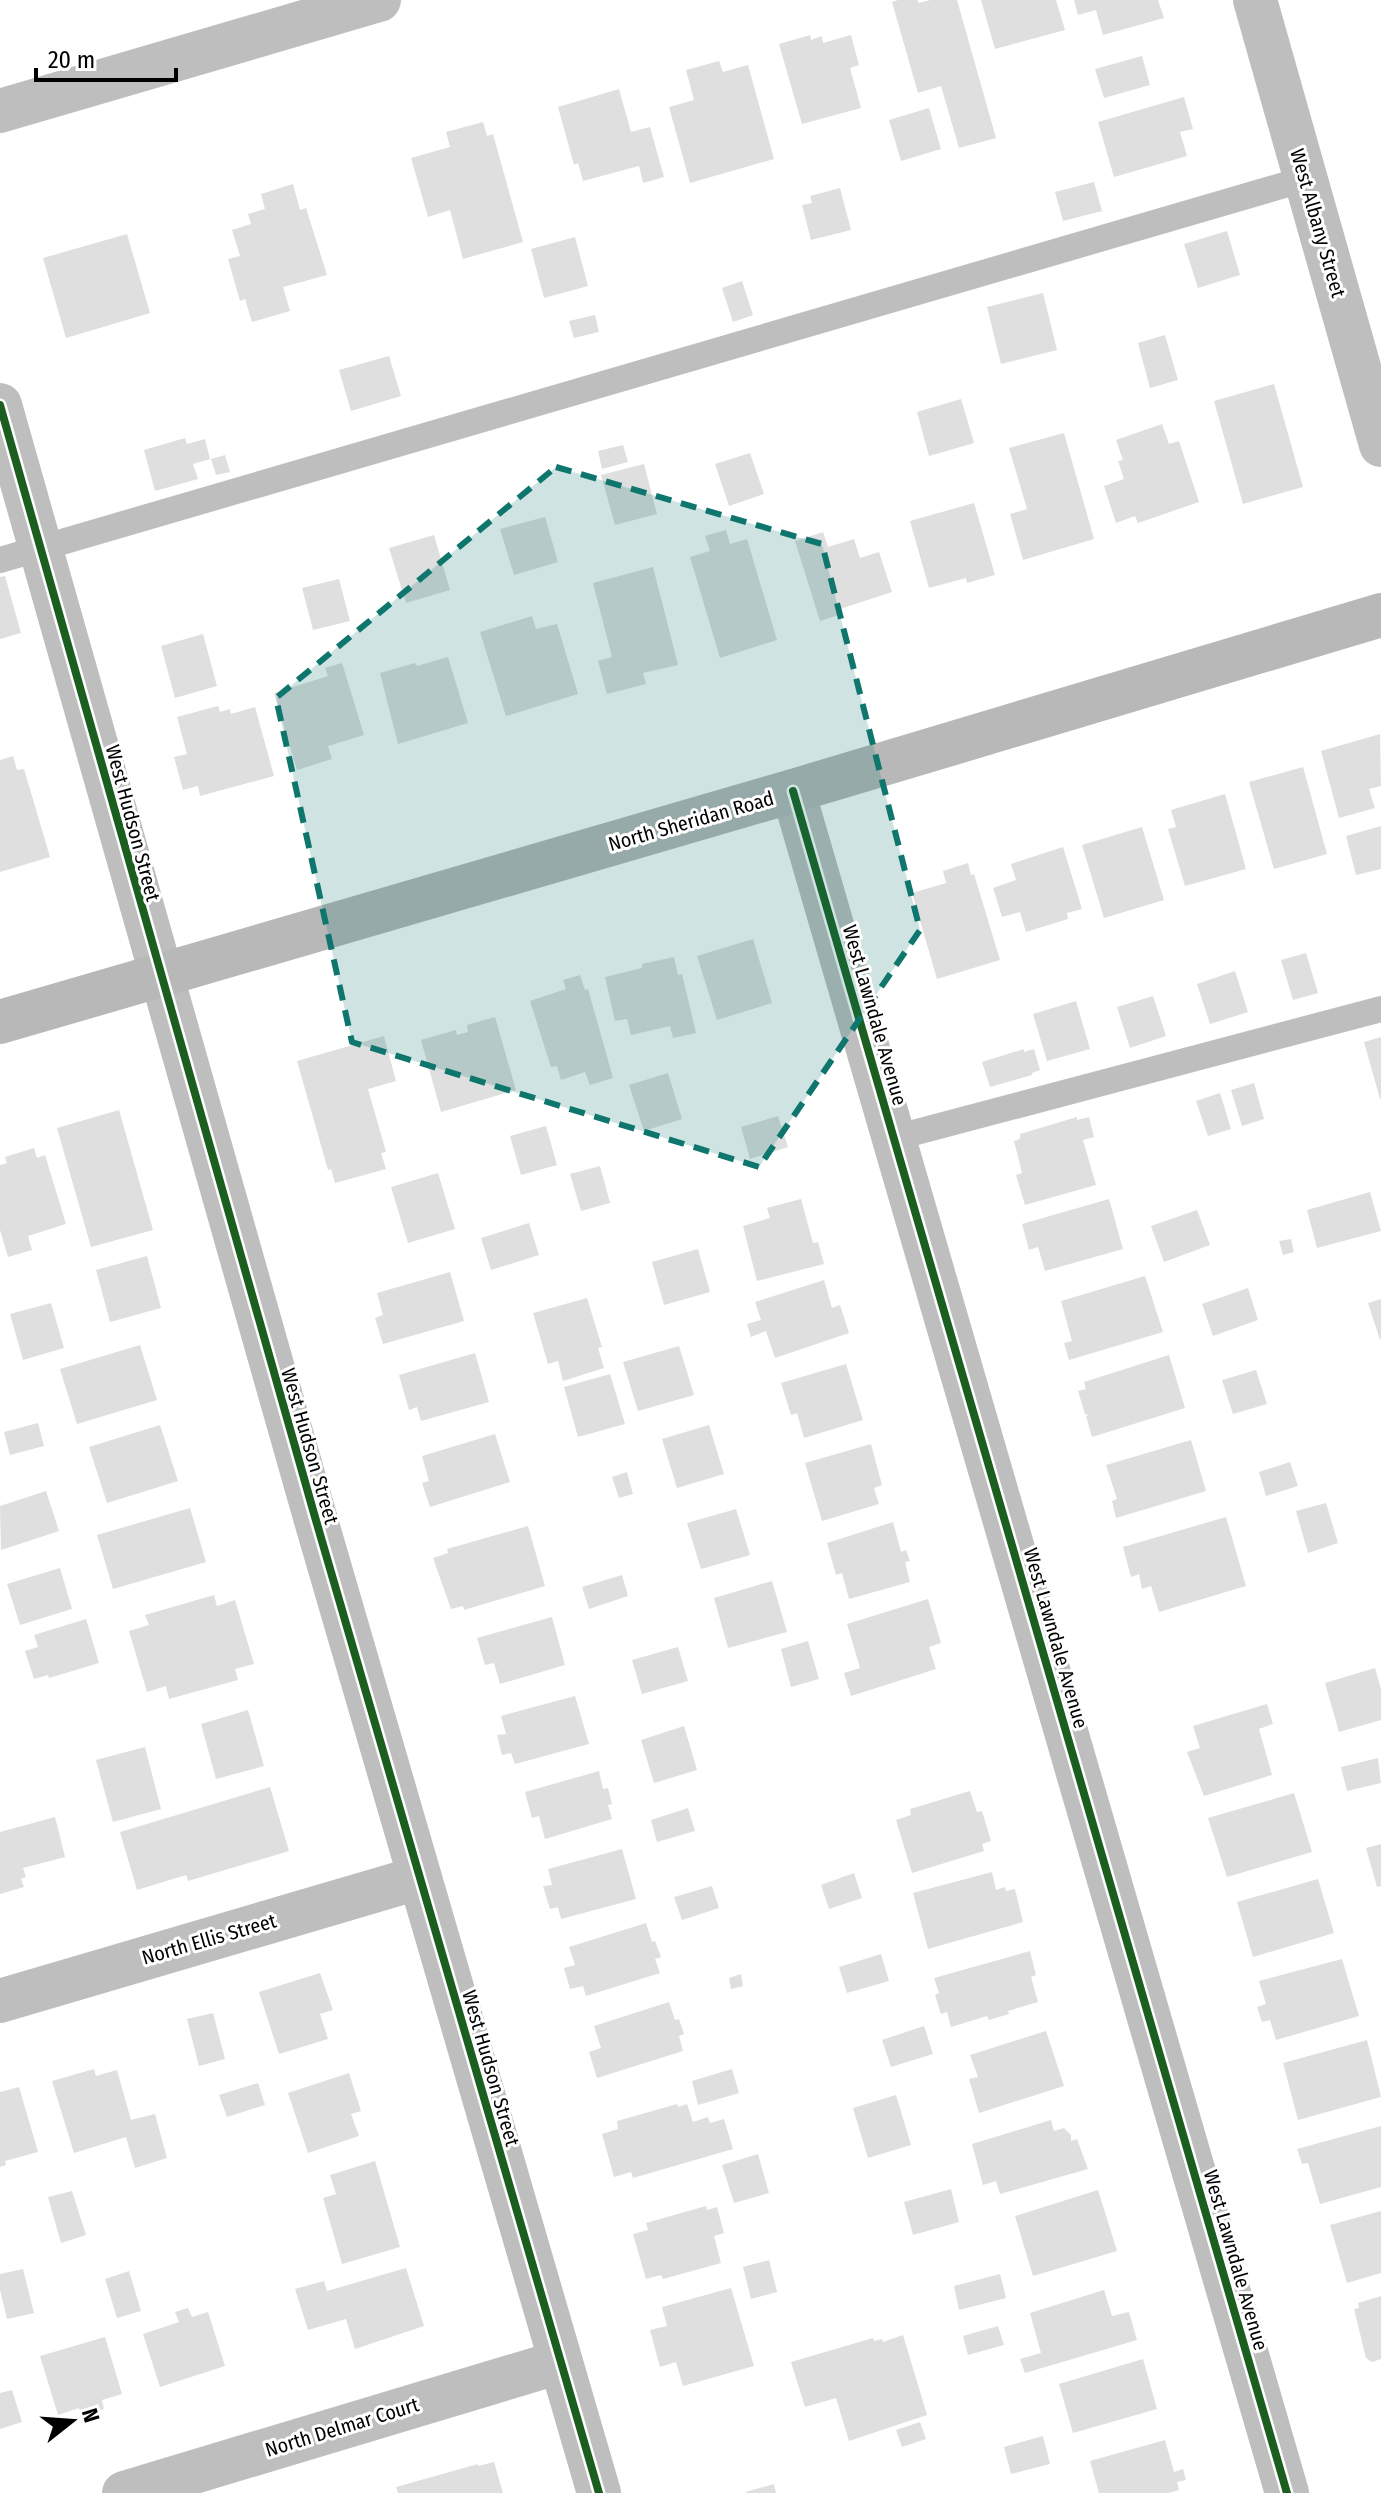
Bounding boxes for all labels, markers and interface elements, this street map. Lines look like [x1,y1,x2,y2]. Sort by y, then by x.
scale bar [36,32,176,82]
text: 20 m [48,46,95,74]
street label: West Albany Street [1285,146,1351,301]
street label: West Hudson Street [101,742,166,904]
street label: North Sheridan Road [606,786,776,856]
street label: West Lawndale Avenue [838,922,912,1108]
street label: West Hudson Street [276,1365,344,1527]
street label: West Lawndale Avenue [1019,1545,1093,1731]
street label: North Ellis Street [139,1908,279,1970]
street label: West Hudson Street [457,1987,525,2149]
street label: West Lawndale Avenue [1199,2167,1273,2353]
north arrow [32,2381,112,2461]
street label: North Delmar Court [262,2392,422,2462]
text: N [76,2405,105,2426]

